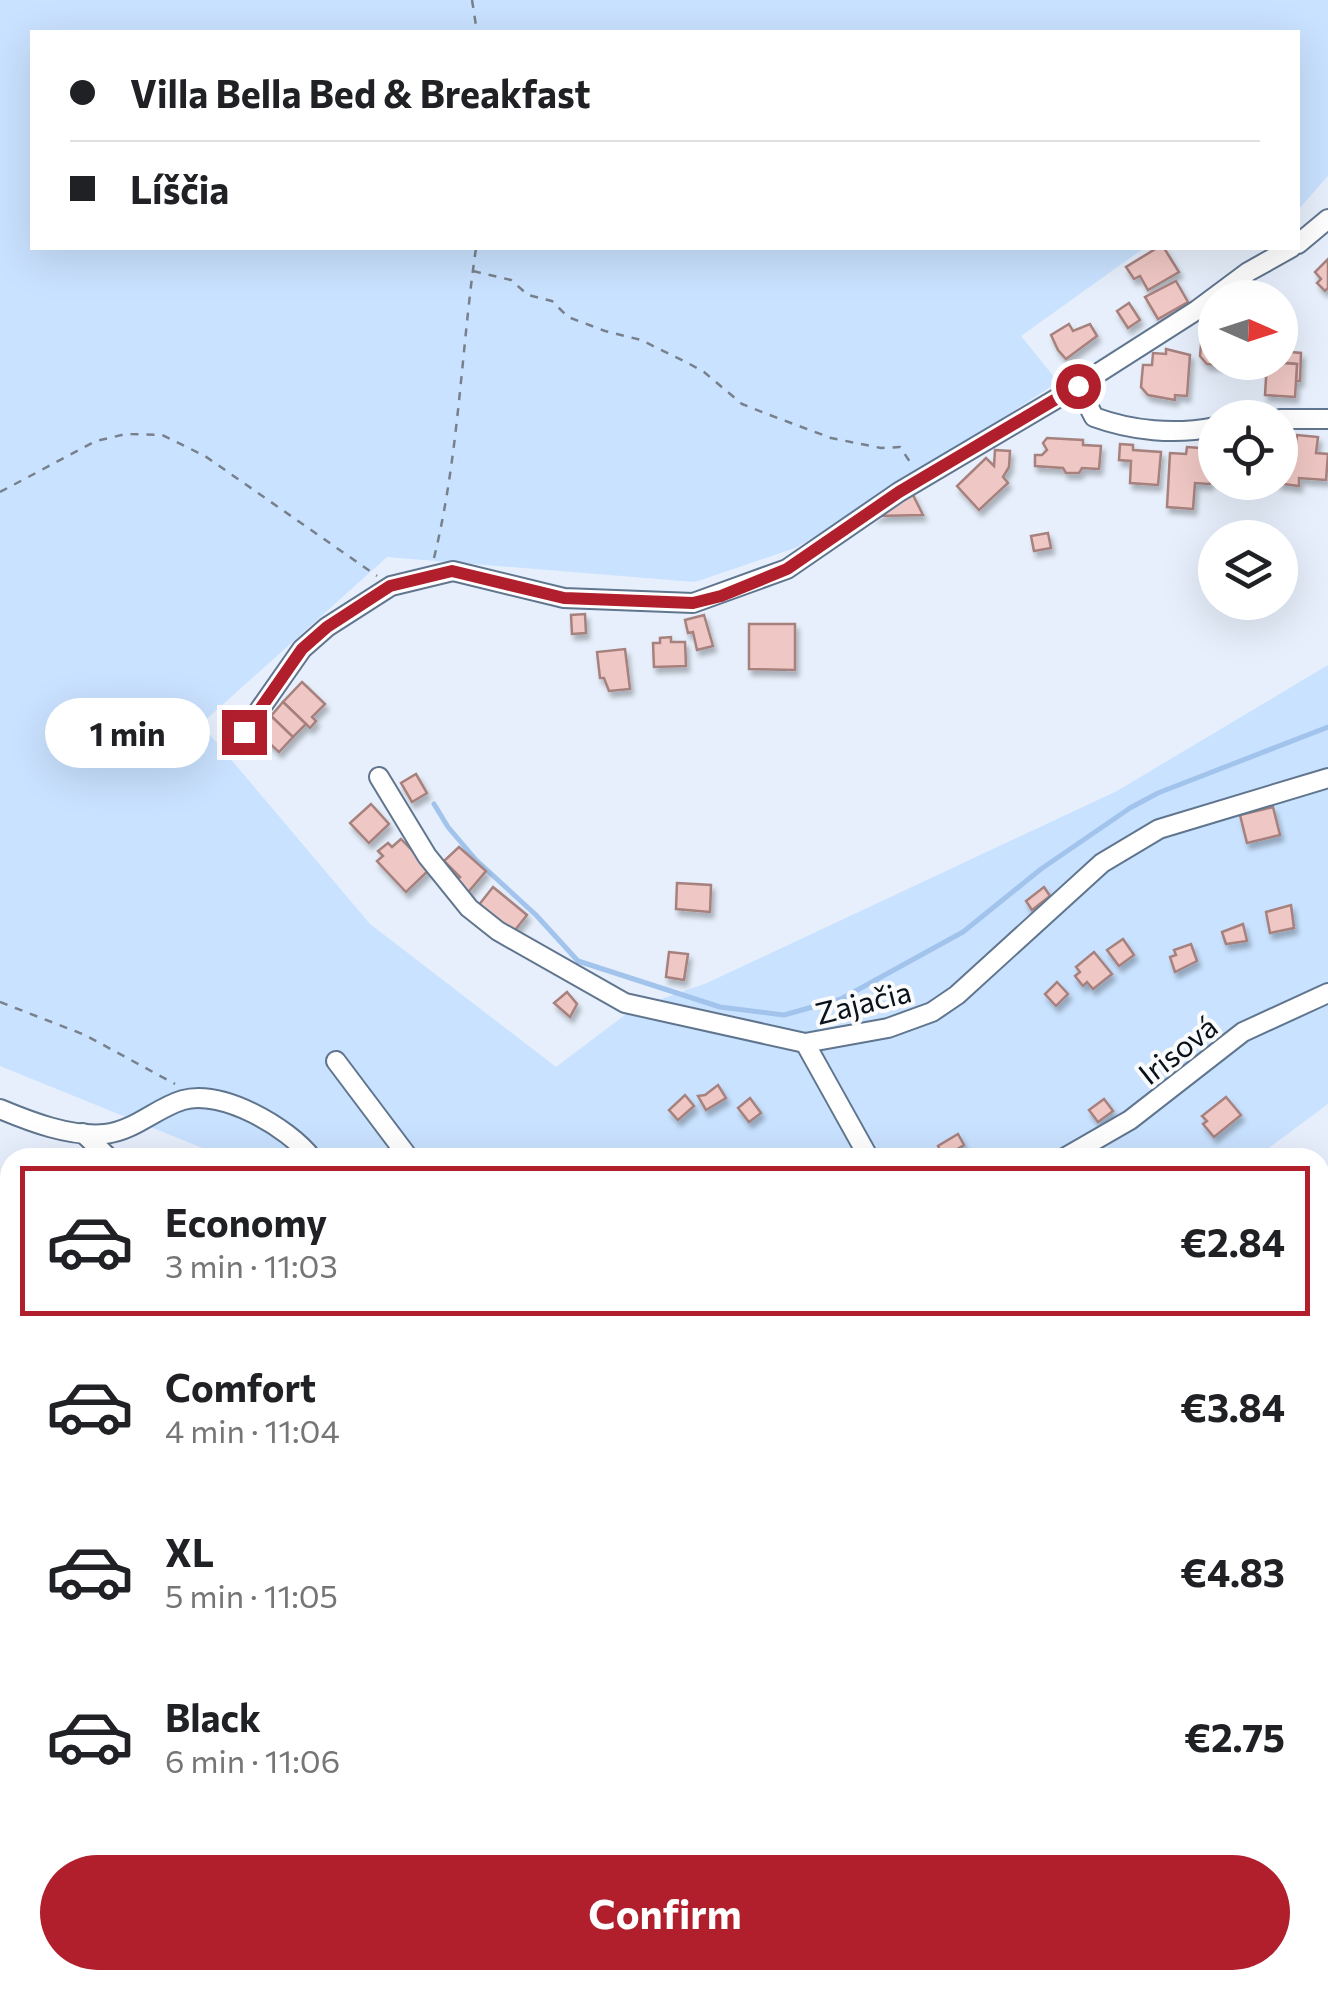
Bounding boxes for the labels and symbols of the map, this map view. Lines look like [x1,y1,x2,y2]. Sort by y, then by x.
north arrow [1198,280,1298,380]
route start [1056,364,1101,409]
callout: 1 min [44,697,209,767]
route end [222,710,267,755]
street label: Zajačia [811,971,915,1031]
street label: Irisová [1130,1007,1224,1091]

